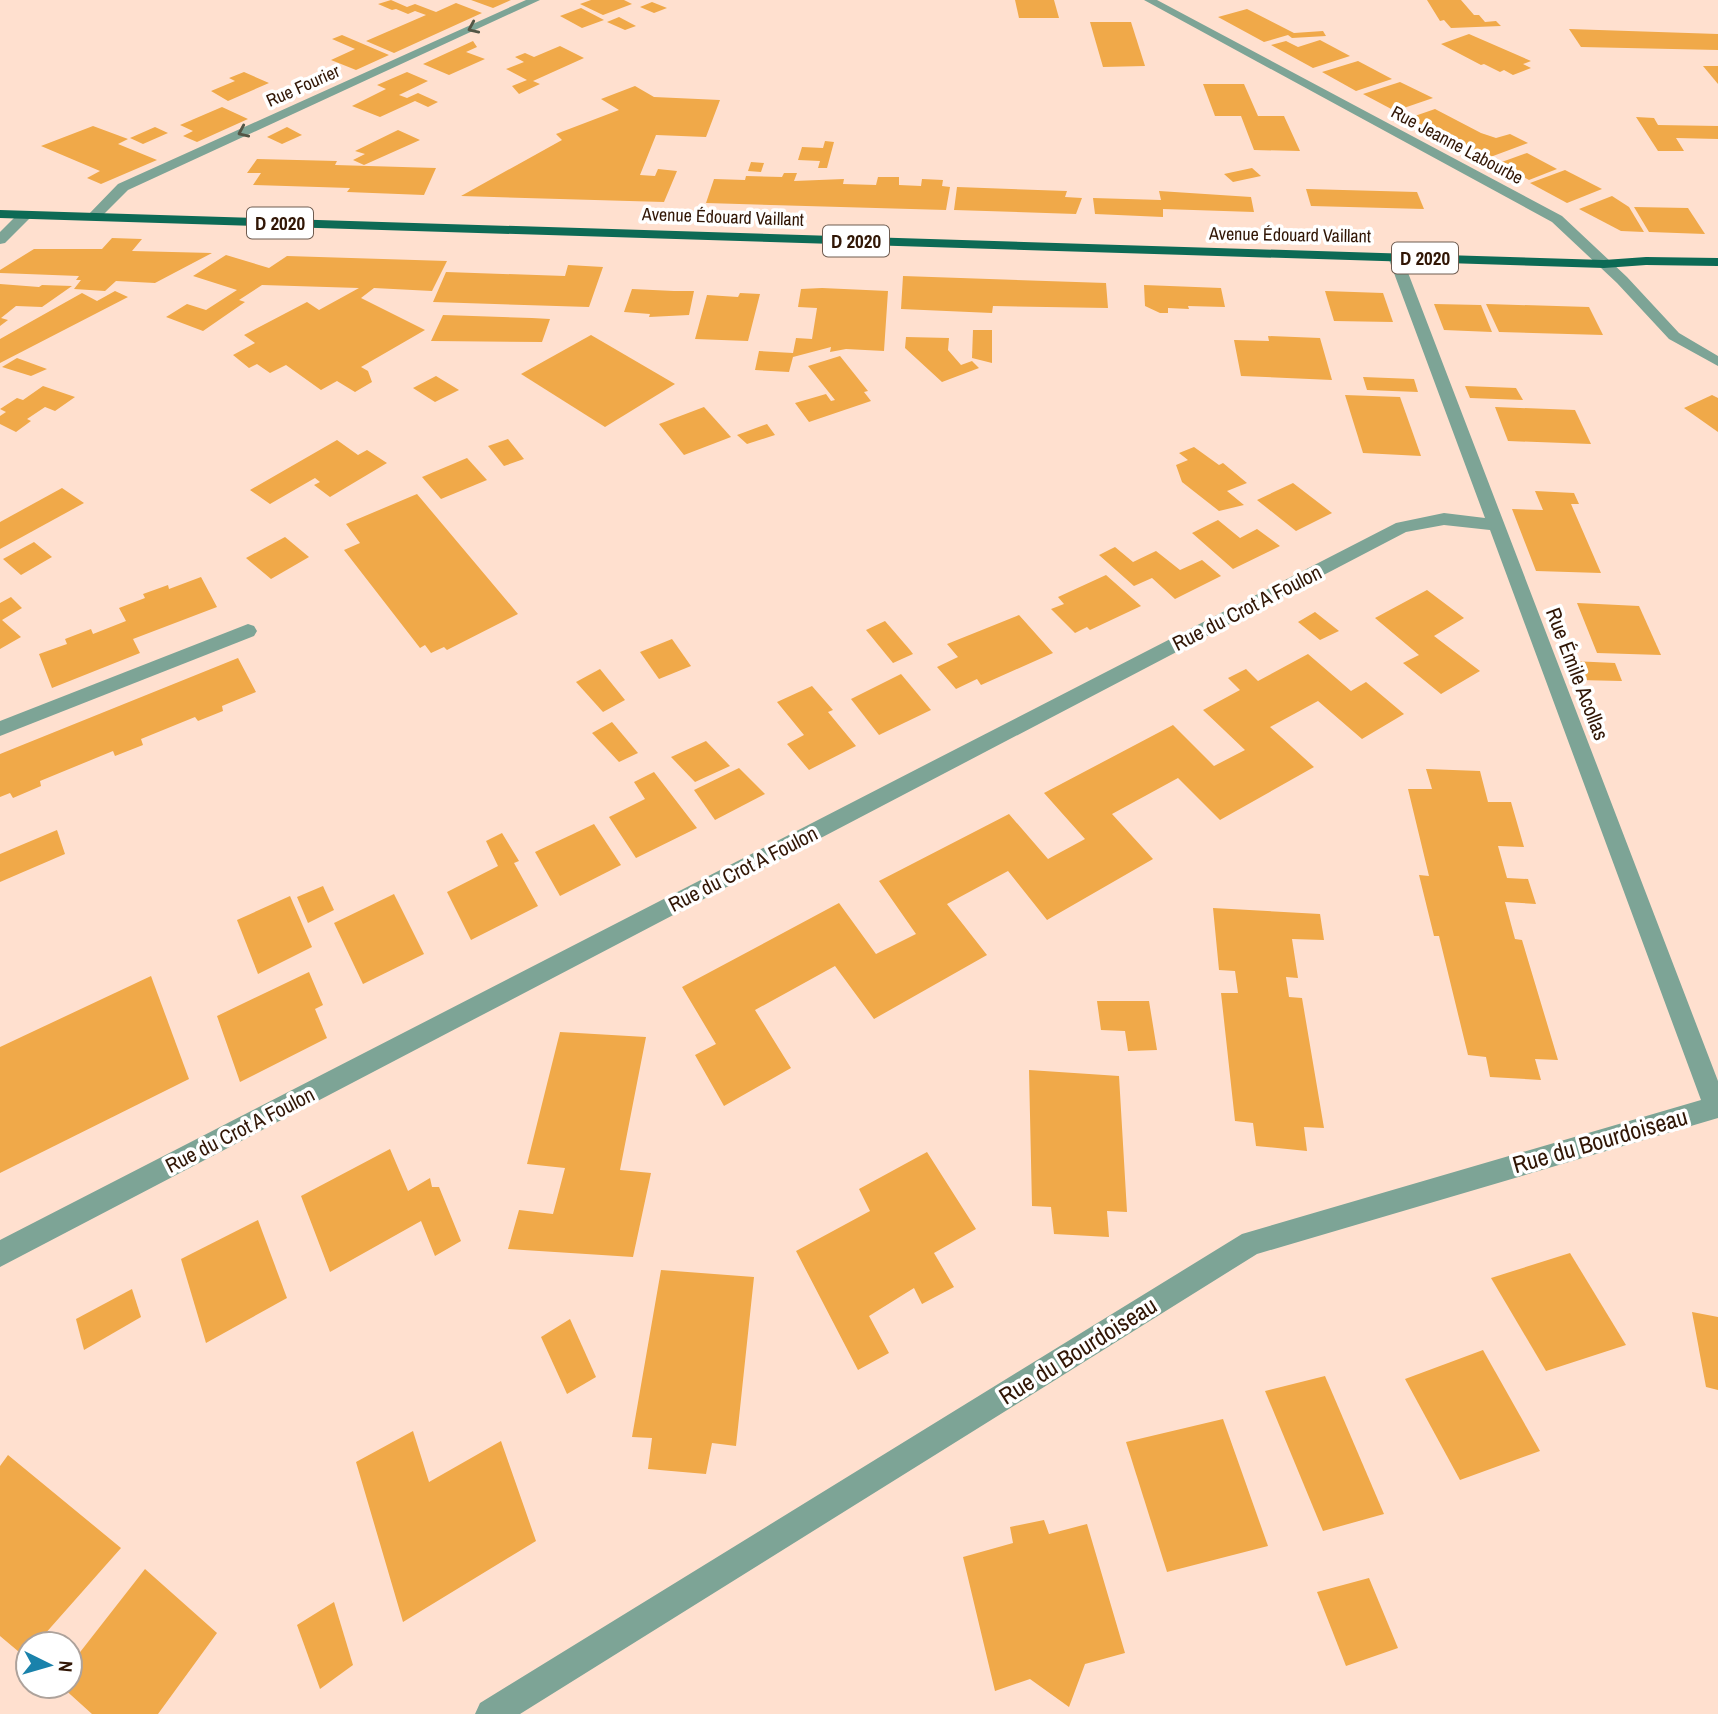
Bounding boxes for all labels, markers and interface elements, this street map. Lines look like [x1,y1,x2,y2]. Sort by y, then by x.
one-way arrow [468,20,480,34]
street label: Rue Fourier [262,58,344,113]
street label: Rue Jeanne Labourbe [1387,99,1528,190]
one-way arrow [238,124,250,138]
street label: Avenue Édouard Vaillant [641,201,804,232]
road number: D 2020 [247,208,313,238]
street label: Avenue Édouard Vaillant [1208,221,1371,248]
road number: D 2020 [823,226,889,256]
road number: D 2020 [1392,242,1458,274]
street label: Rue du Crot A Foulon [1167,557,1326,658]
street label: Rue Émile Acollas [1539,603,1616,744]
street label: Rue du Crot A Foulon [663,818,822,919]
street label: Rue du Crot A Foulon [160,1079,319,1180]
street label: Rue du Bourdoiseau [1509,1100,1691,1180]
street label: Rue du Bourdoiseau [992,1289,1162,1412]
north arrow [14,1630,84,1700]
text: N [52,1660,79,1673]

